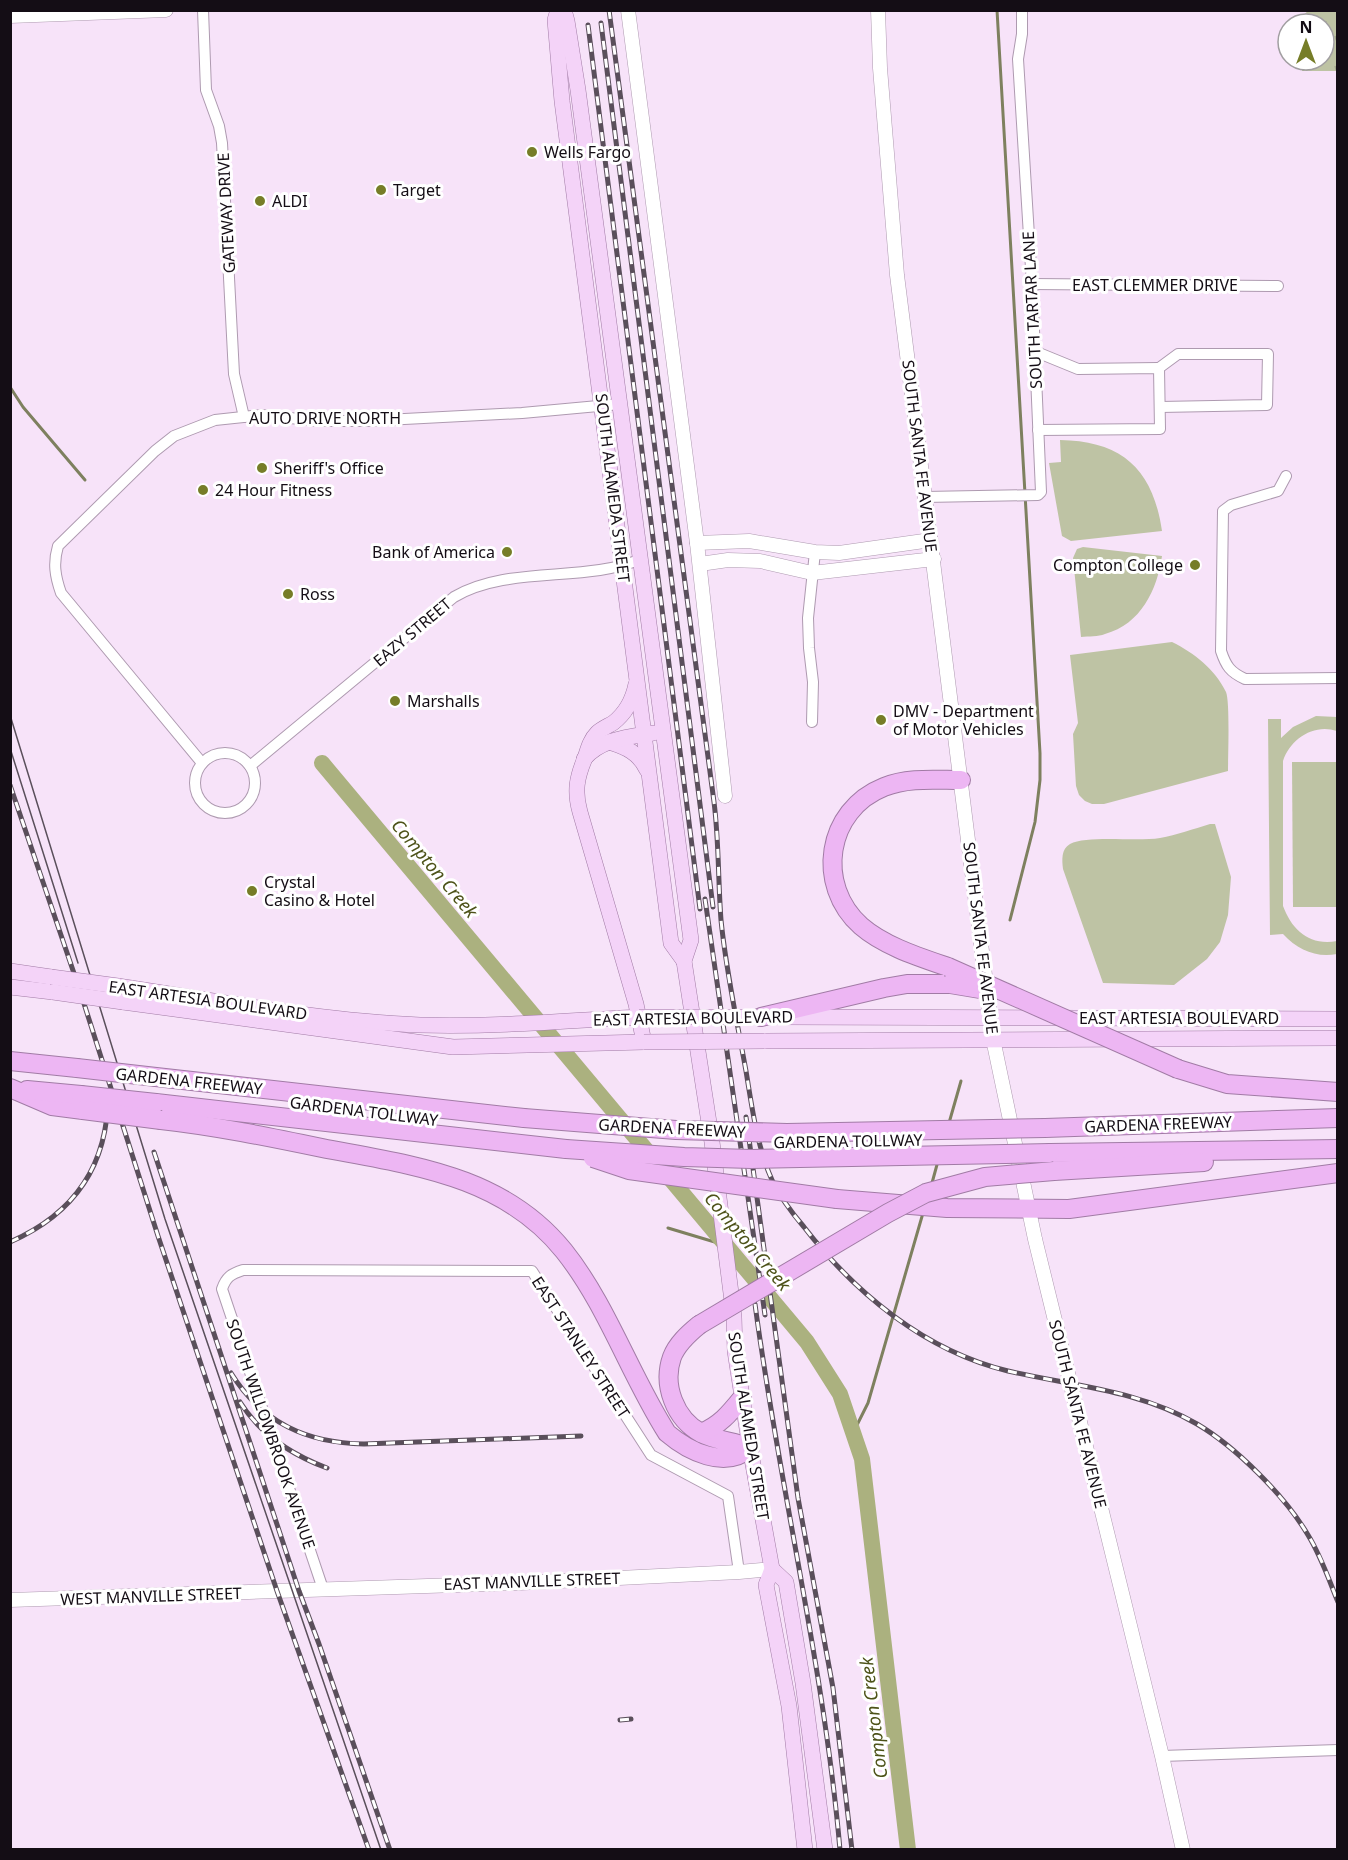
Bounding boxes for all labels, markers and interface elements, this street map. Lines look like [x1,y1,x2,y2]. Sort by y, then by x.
north arrow [1276,12,1336,72]
text: N [1299,16,1313,38]
place label: Wells Fargo [544,141,631,163]
marker: Wells Fargo [525,145,539,159]
street label: GATEWAY DRIVE [212,152,240,274]
place label: Target [393,179,441,201]
marker: Target [374,183,388,197]
place label: ALDI [272,190,308,212]
marker: ALDI [253,194,267,208]
street label: SOUTH TARTAR LANE [1017,231,1047,389]
street label: EAST CLEMMER DRIVE [1072,274,1238,296]
street label: SOUTH SANTA FE AVENUE [897,359,943,553]
street label: SOUTH ALAMEDA STREET [590,392,636,584]
street label: AUTO DRIVE NORTH [249,407,401,429]
place label: Sheriff's Office [274,457,384,479]
marker: Sheriff's Office [255,461,269,475]
place label: 24 Hour Fitness [215,479,332,501]
marker: 24 Hour Fitness [196,483,210,497]
place label: Bank of America [372,541,495,563]
marker: Bank of America [500,545,514,559]
place label: Compton College [1053,554,1183,576]
marker: Compton College [1188,558,1202,572]
place label: Ross [300,583,335,605]
marker: Ross [281,587,295,601]
street label: EAZY STREET [368,593,456,671]
place label: Marshalls [407,690,480,712]
marker: Marshalls [388,694,402,708]
place label: DMV - Department of Motor Vehicles [893,700,1034,740]
marker: DMV - Department of Motor Vehicles [874,713,888,727]
water label: Compton Creek [386,813,484,923]
street label: SOUTH SANTA FE AVENUE [958,841,1004,1035]
place label: Crystal Casino & Hotel [264,871,375,911]
marker: Crystal Casino & Hotel [245,884,259,898]
street label: EAST ARTESIA BOULEVARD [107,975,309,1025]
street label: EAST ARTESIA BOULEVARD [593,1005,793,1031]
street label: EAST ARTESIA BOULEVARD [1079,1007,1279,1029]
street label: GARDENA FREEWAY [114,1062,264,1100]
street label: GARDENA TOLLWAY [289,1091,440,1131]
street label: GARDENA FREEWAY [1084,1110,1233,1138]
street label: GARDENA FREEWAY [598,1113,747,1143]
street label: GARDENA TOLLWAY [773,1129,924,1153]
water label: Compton Creek [699,1186,797,1296]
street label: EAST STANLEY STREET [527,1272,635,1422]
street label: SOUTH WILLOWBROOK AVENUE [221,1316,321,1552]
street label: SOUTH SANTA FE AVENUE [1044,1318,1112,1510]
street label: SOUTH ALAMEDA STREET [723,1330,775,1522]
street label: EAST MANVILLE STREET [443,1567,621,1595]
street label: WEST MANVILLE STREET [60,1582,242,1610]
water label: Compton Creek [854,1655,892,1780]

